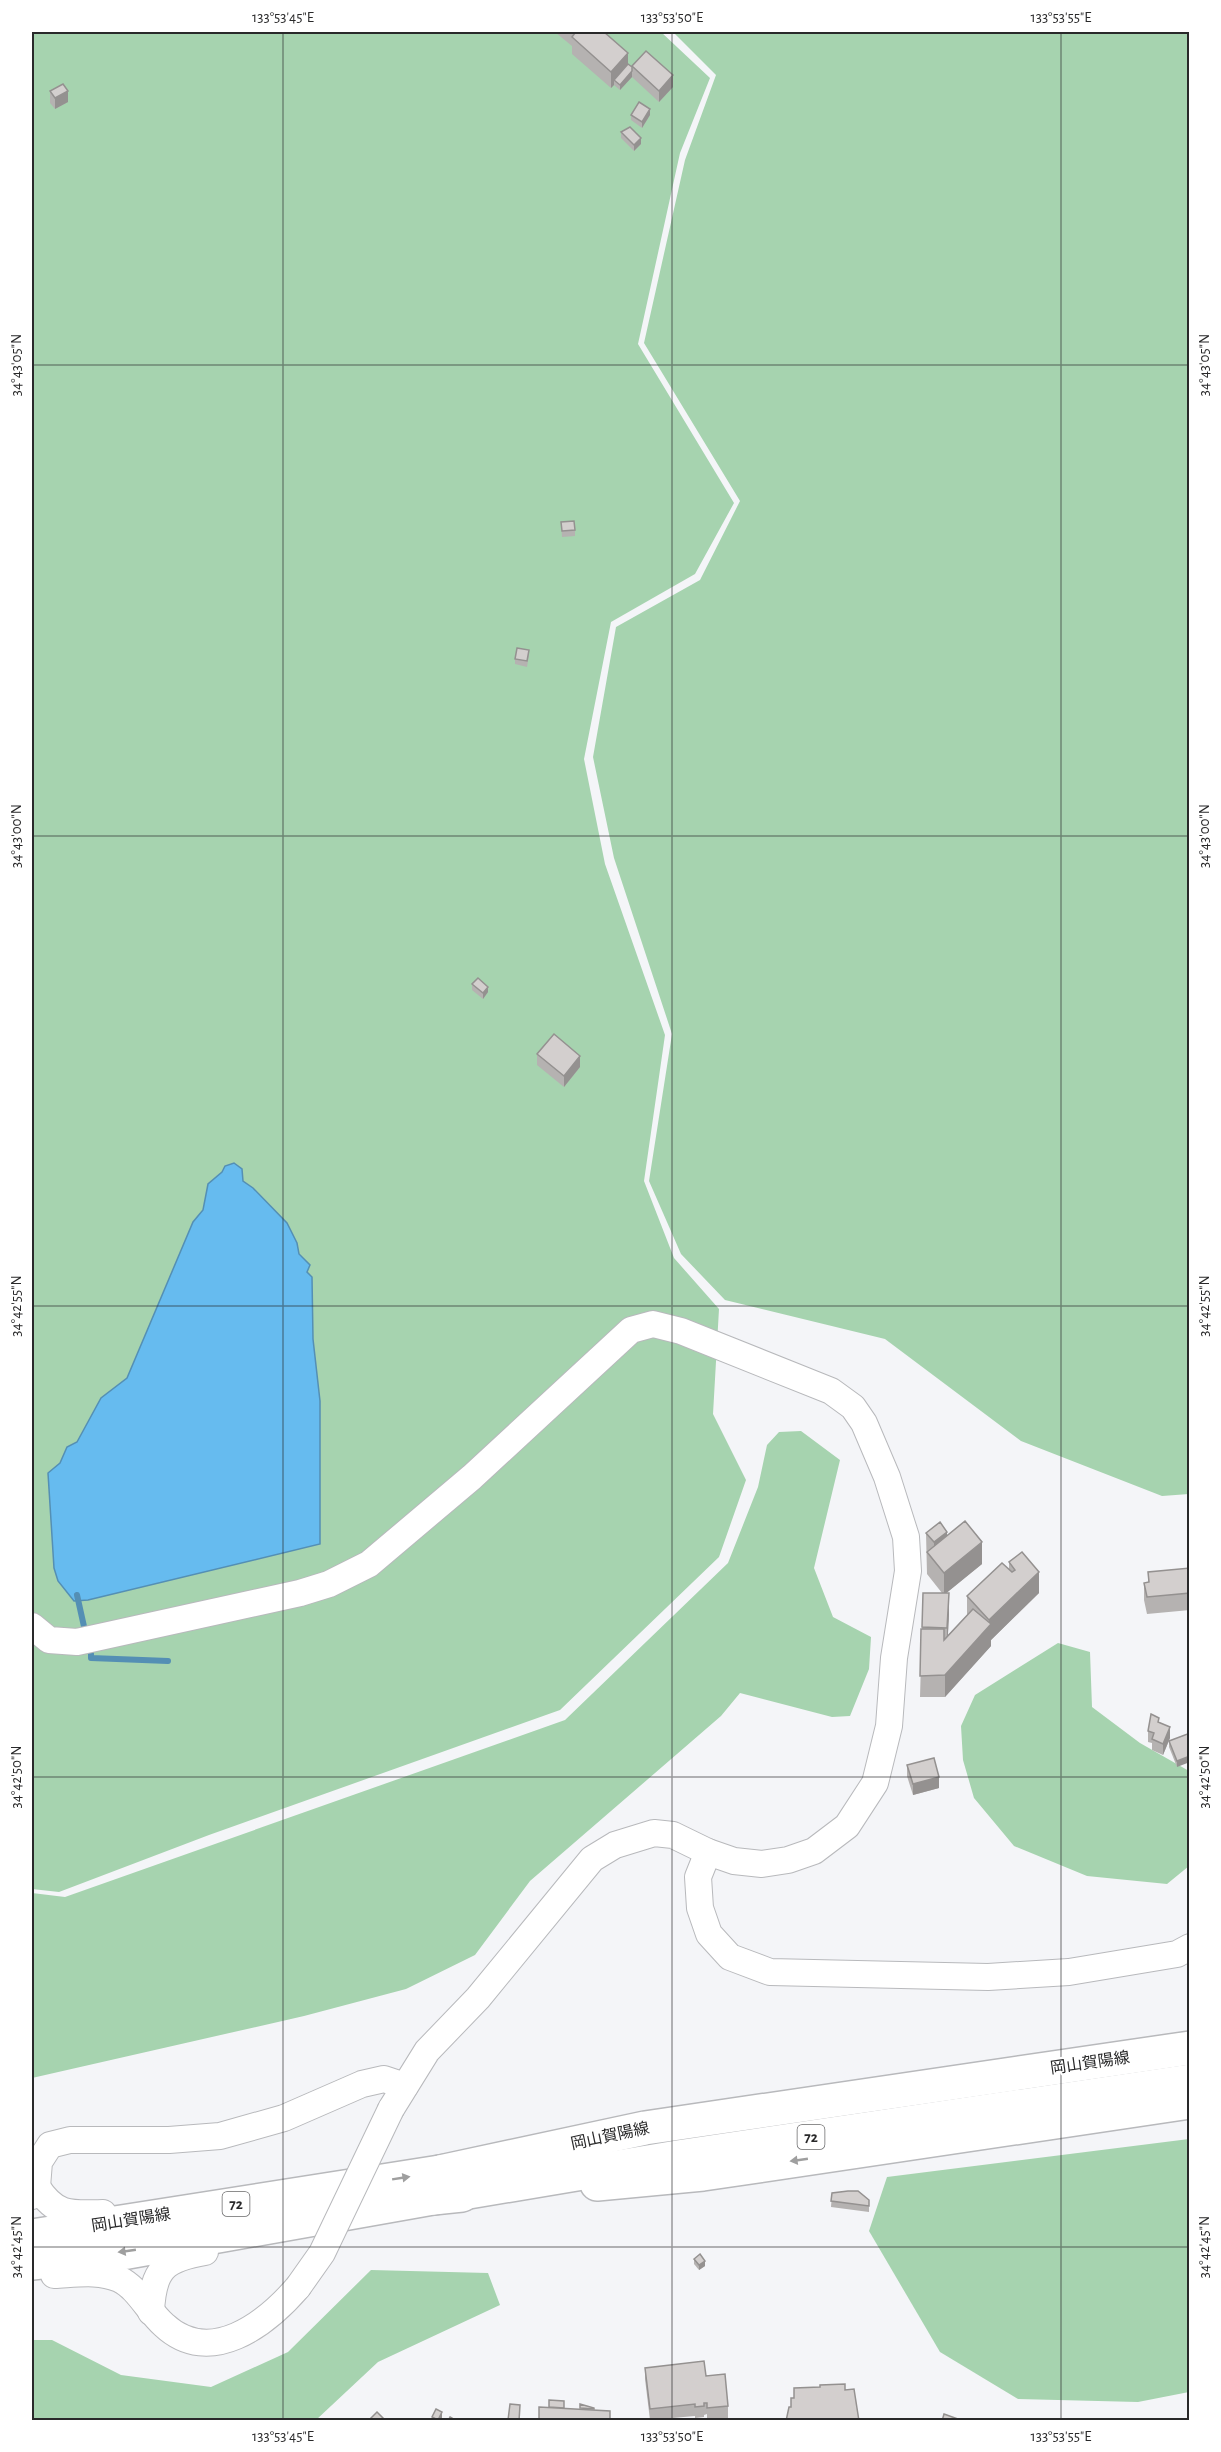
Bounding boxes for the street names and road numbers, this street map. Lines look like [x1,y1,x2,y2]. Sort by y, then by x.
street label: 岡山賀陽線 [1049,2049,1131,2076]
street label: 岡山賀陽線 [569,2119,651,2152]
road number: 72 [798,2125,824,2149]
road number: 72 [222,2192,250,2216]
street label: 岡山賀陽線 [90,2205,172,2234]

